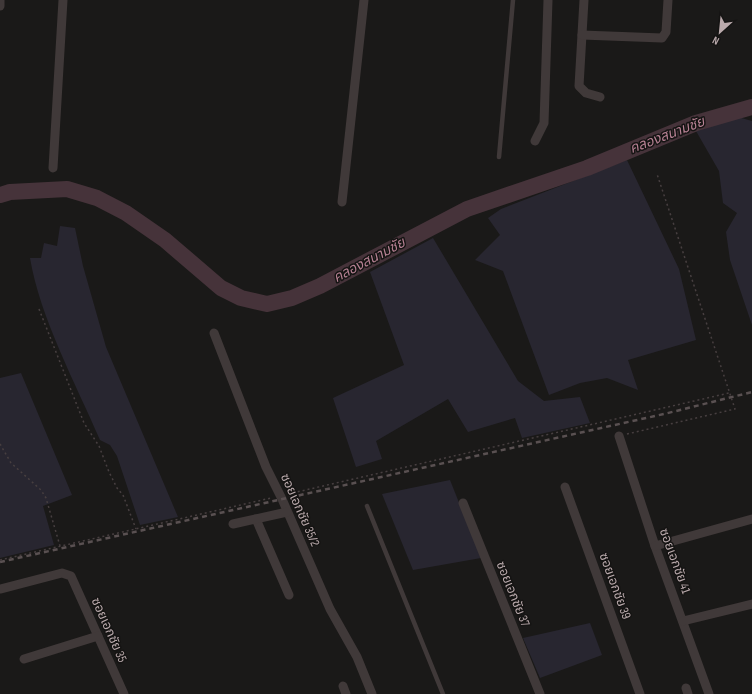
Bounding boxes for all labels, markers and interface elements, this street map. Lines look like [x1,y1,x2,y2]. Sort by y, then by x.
north arrow [700,12,740,52]
text: N [710,33,721,48]
water label: คลองสนามชัย [627,112,709,157]
water label: คลองสนามชัย [330,233,409,286]
street label: ซอยเอกชัย 35/2 [277,471,323,549]
street label: ซอยเอกชัย 41 [656,526,694,596]
street label: ซอยเอกชัย 39 [596,551,634,622]
street label: ซอยเอกชัย 37 [493,559,534,630]
street label: ซอยเอกชัย 35 [88,595,130,665]

